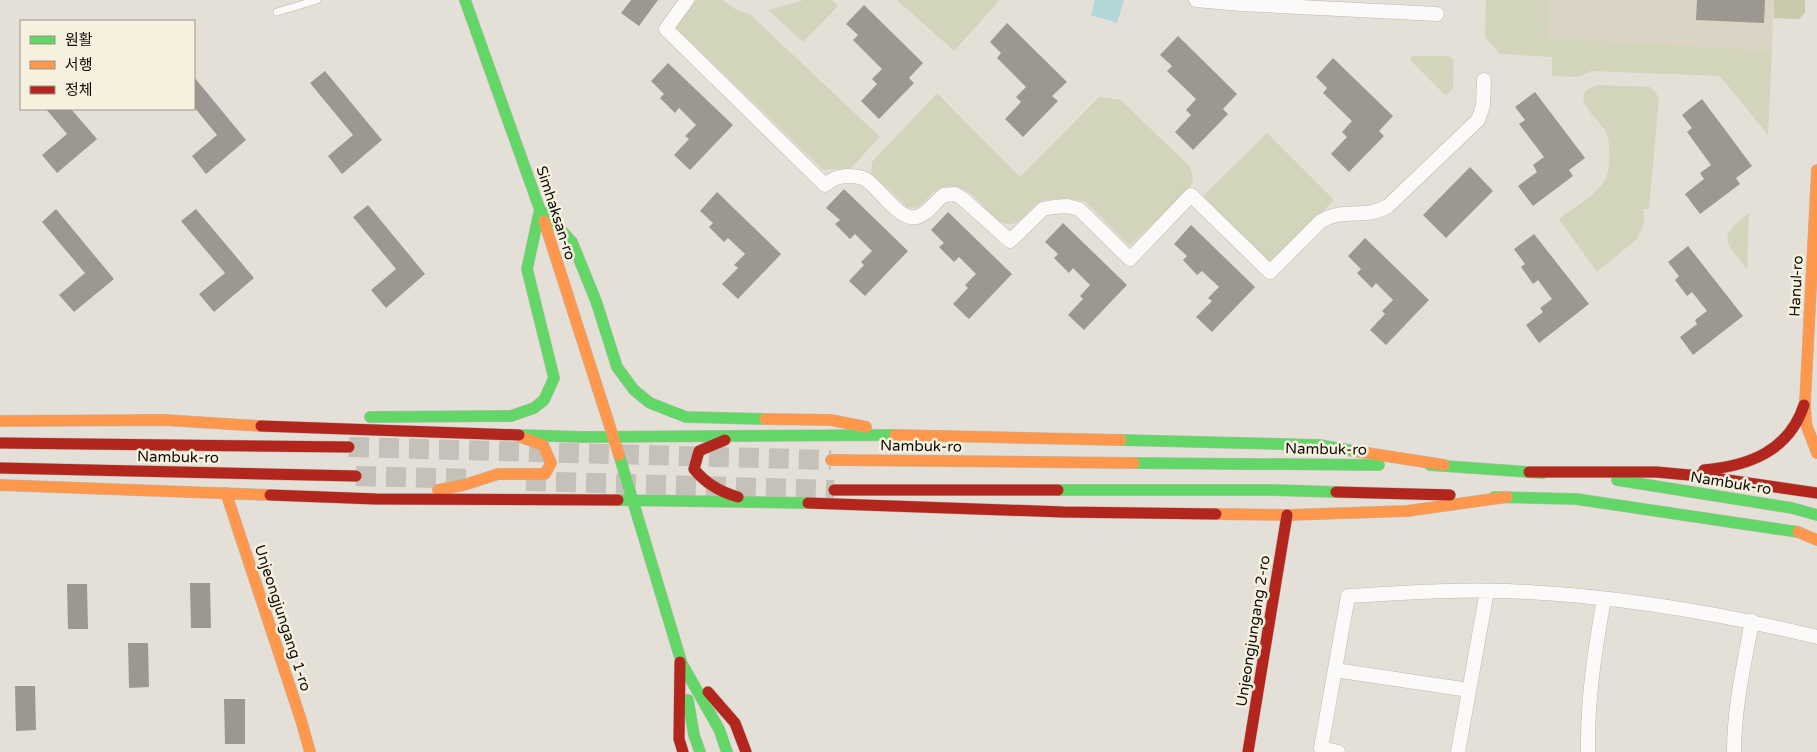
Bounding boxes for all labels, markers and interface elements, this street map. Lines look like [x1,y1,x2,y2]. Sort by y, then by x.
legend [20,20,195,110]
text: 원활 [65,31,93,49]
text: 서행 [65,56,93,74]
text: 정체 [65,81,93,99]
street label: Simhaksan-ro [532,164,580,262]
street label: Hanul-ro [1785,255,1807,317]
street label: Nambuk-ro [880,436,962,456]
street label: Nambuk-ro [1285,439,1367,459]
street label: Nambuk-ro [137,447,219,467]
street label: Nambuk-ro [1689,468,1773,498]
street label: Unjeongjungang 1-ro [251,543,315,693]
street label: Unjeongjungang 2-ro [1232,554,1274,708]

